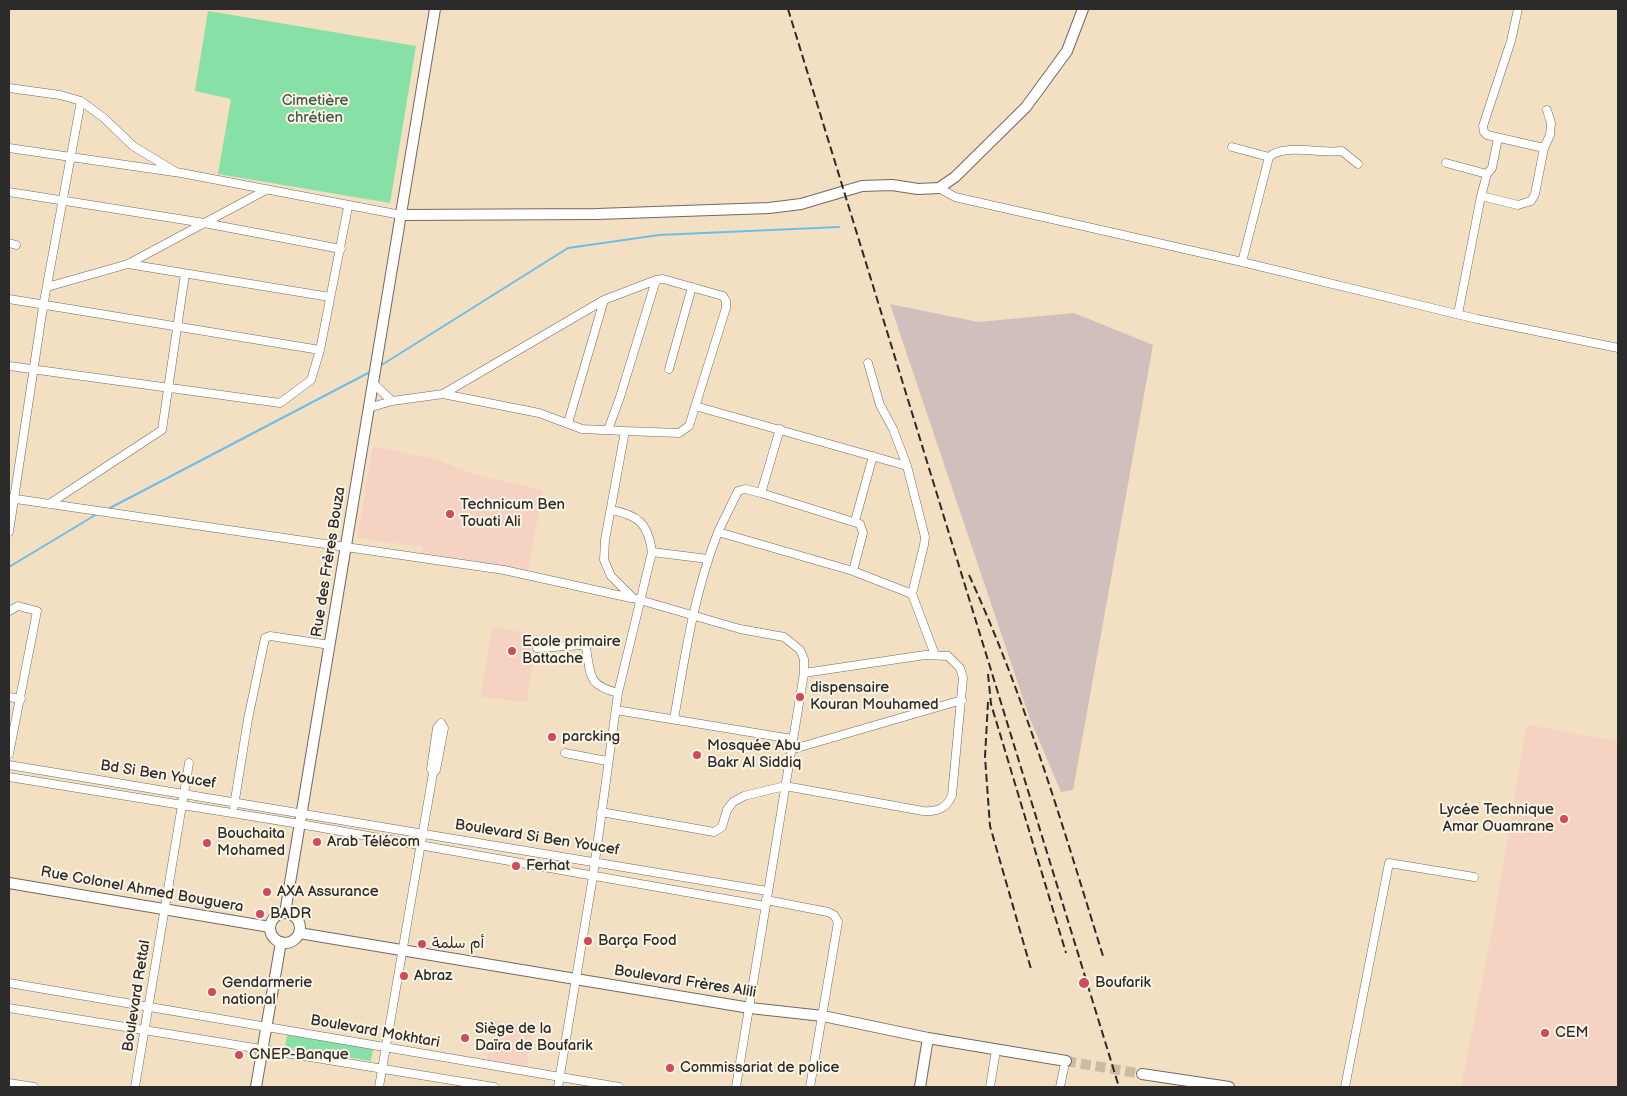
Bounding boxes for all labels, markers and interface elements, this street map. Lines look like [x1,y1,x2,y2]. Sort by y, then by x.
park label: Cimetière chrétien [282,92,348,127]
street label: Rue des Frères Bouza [308,486,350,638]
place label: Technicum Ben Touati Ali [460,496,565,531]
marker: Technicum Ben Touati Ali [444,508,456,520]
place label: Ecole primaire Battache [522,633,621,668]
marker: Ecole primaire Battache [506,645,518,657]
place label: dispensaire Kouran Mouhamed [810,679,939,714]
marker: dispensaire Kouran Mouhamed [794,691,806,703]
place label: parcking [562,728,620,746]
marker: parcking [546,731,558,743]
place label: Mosquée Abu Bakr Al Siddiq [707,737,801,772]
marker: Mosquée Abu Bakr Al Siddiq [691,749,703,761]
street label: Bd Si Ben Youcef [99,757,217,793]
place label: Lycée Technique Amar Ouamrane [1439,801,1554,836]
marker: Lycée Technique Amar Ouamrane [1558,813,1570,825]
street label: Boulevard Si Ben Youcef [453,816,621,860]
place label: Bouchaita Mohamed [217,825,285,860]
place label: Arab Télécom [327,833,420,851]
marker: Arab Télécom [311,836,323,848]
marker: Bouchaita Mohamed [201,837,213,849]
place label: Ferhat [526,857,570,875]
marker: Ferhat [510,860,522,872]
street label: Rue Colonel Ahmed Bouguera [39,863,245,917]
place label: AXA Assurance [277,883,379,901]
marker: AXA Assurance [261,886,273,898]
place label: BADR [270,905,311,923]
marker: BADR [254,908,266,920]
place label: Barça Food [598,932,677,950]
place label: أم سلمة [432,935,484,953]
marker: Barça Food [582,935,594,947]
marker: أم سلمة [416,938,428,950]
street label: Boulevard Rettal [119,939,155,1053]
street label: Boulevard Frères Alili [613,962,757,1002]
place label: Abraz [414,967,452,985]
marker: Abraz [398,970,410,982]
place label: Gendarmerie national [222,974,312,1009]
place label: Boufarik [1095,974,1151,992]
marker: Boufarik [1077,976,1091,990]
marker: Gendarmerie national [206,986,218,998]
street label: Boulevard Mokhtari [309,1012,441,1052]
place label: Siège de la Daïra de Boufarik [475,1020,592,1055]
place label: CEM [1555,1024,1588,1042]
marker: CEM [1539,1027,1551,1039]
marker: Siège de la Daïra de Boufarik [459,1032,471,1044]
place label: CNEP-Banque [249,1046,349,1064]
marker: CNEP-Banque [233,1049,245,1061]
place label: Commissariat de police [680,1059,839,1077]
marker: Commissariat de police [664,1062,676,1074]

